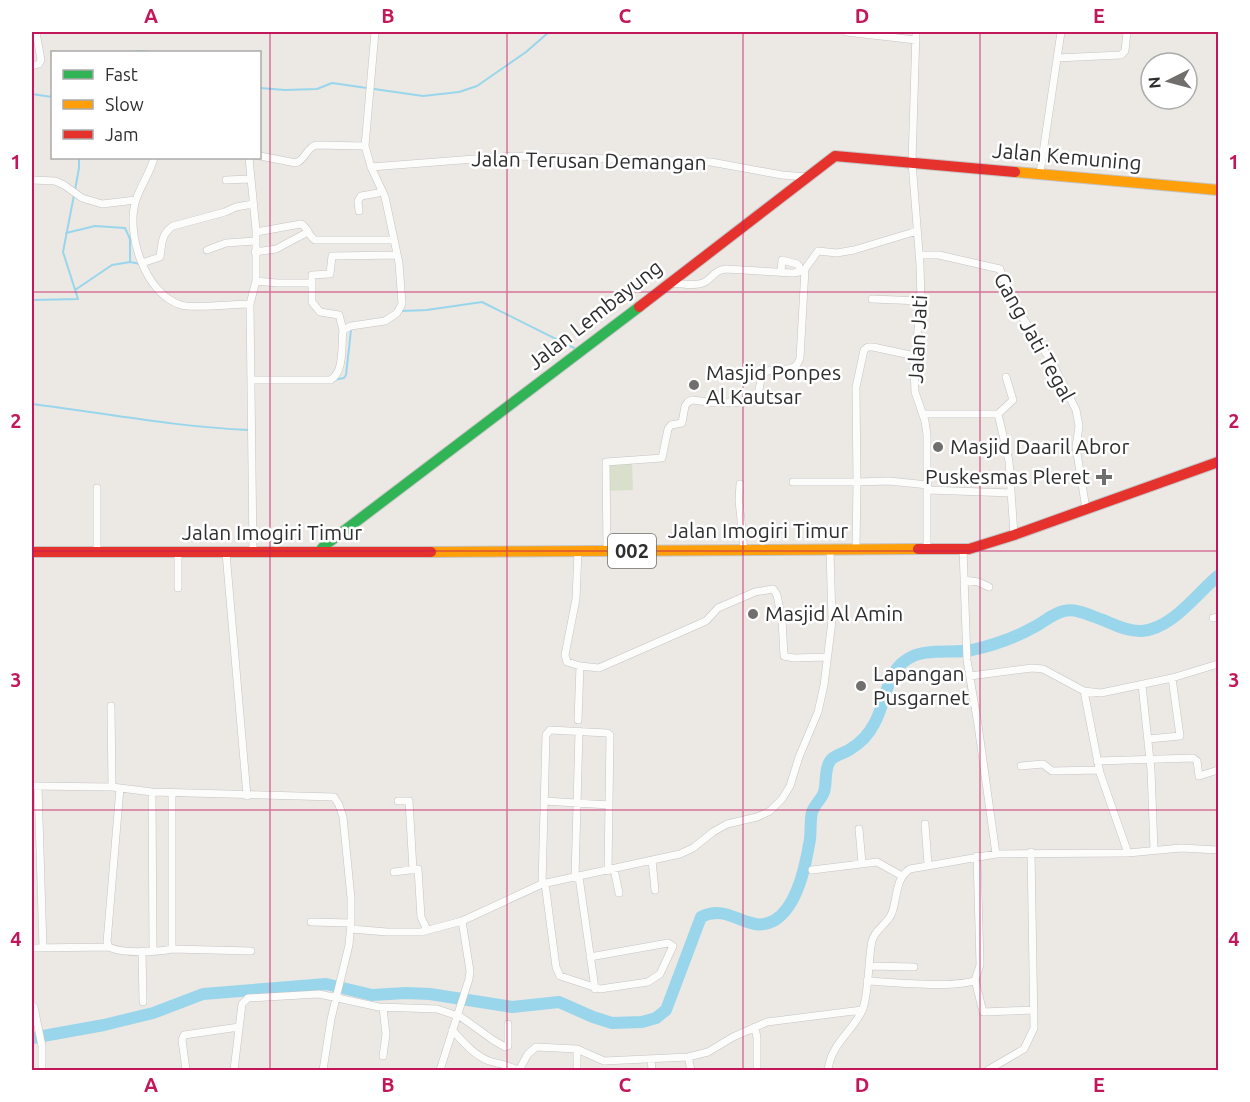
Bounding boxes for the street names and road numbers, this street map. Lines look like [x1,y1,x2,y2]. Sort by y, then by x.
street label: Jalan Kemuning [991,138,1143,174]
street label: Jalan Terusan Demangan [471,146,707,174]
street label: Jalan Lembayung [522,254,666,374]
street label: Gang Jati Tegal [990,268,1080,405]
street label: Jalan Jati [903,294,931,384]
street label: Jalan Imogiri Timur [668,518,848,542]
street label: Jalan Imogiri Timur [182,520,362,544]
road number: 002 [608,534,656,568]

